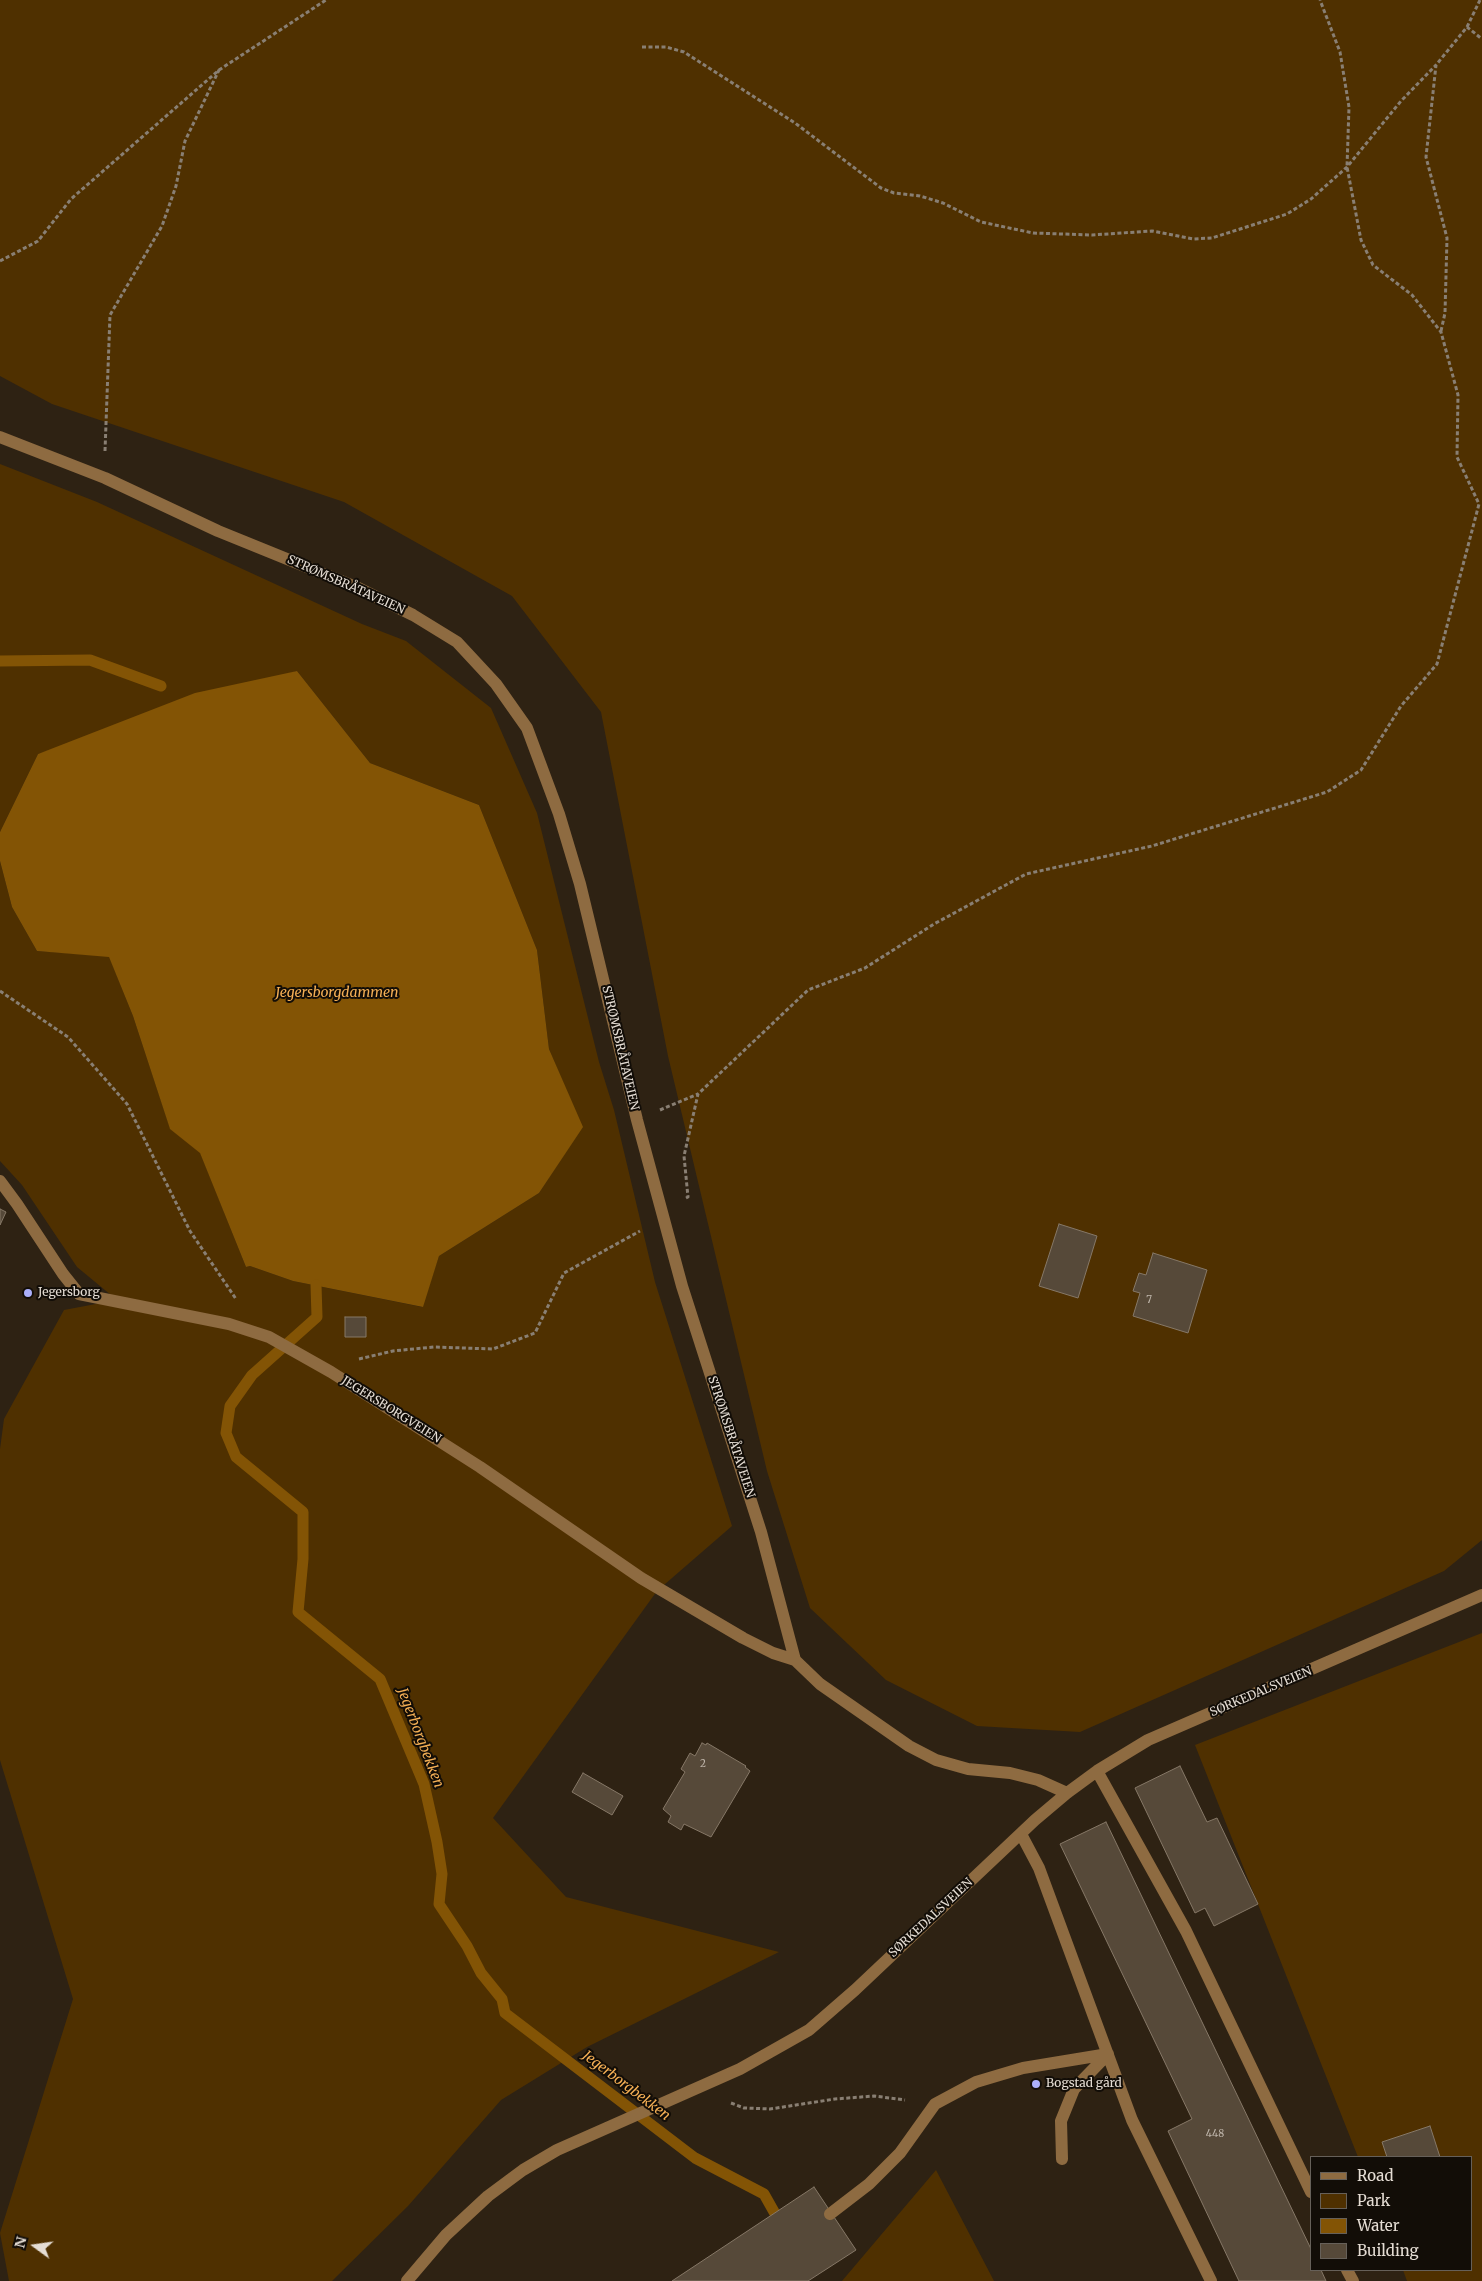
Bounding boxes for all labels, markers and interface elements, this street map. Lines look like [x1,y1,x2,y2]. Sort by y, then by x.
street label: STRØMSBRÅTAVEIEN [285,552,407,618]
street label: STRØMSBRÅTAVEIEN [599,984,641,1112]
water label: Jegersborgdammen [275,985,399,1001]
place label: Jegersborg [38,1286,100,1300]
marker: Jegersborg [22,1287,34,1299]
house number: 7 [1146,1294,1152,1306]
street label: JEGERSBORGVEIEN [339,1374,443,1446]
street label: STRØMSBRÅTAVEIEN [704,1374,758,1500]
street label: SØRKEDALSVEIEN [1208,1664,1314,1720]
water label: Jegerborgbekken [393,1686,447,1790]
house number: 2 [700,1758,706,1770]
street label: SØRKEDALSVEIEN [886,1875,976,1961]
water label: Jegerborgbekken [579,2048,673,2124]
place label: Bogstad gård [1046,2077,1122,2091]
marker: Bogstad gård [1030,2078,1042,2090]
house number: 448 [1206,2128,1224,2140]
legend [1310,2156,1472,2271]
text: Road [1357,2166,1393,2185]
text: Park [1357,2191,1390,2210]
text: Water [1357,2216,1399,2235]
north arrow [10,2221,60,2271]
text: N [10,2235,31,2250]
text: Building [1357,2241,1419,2260]

